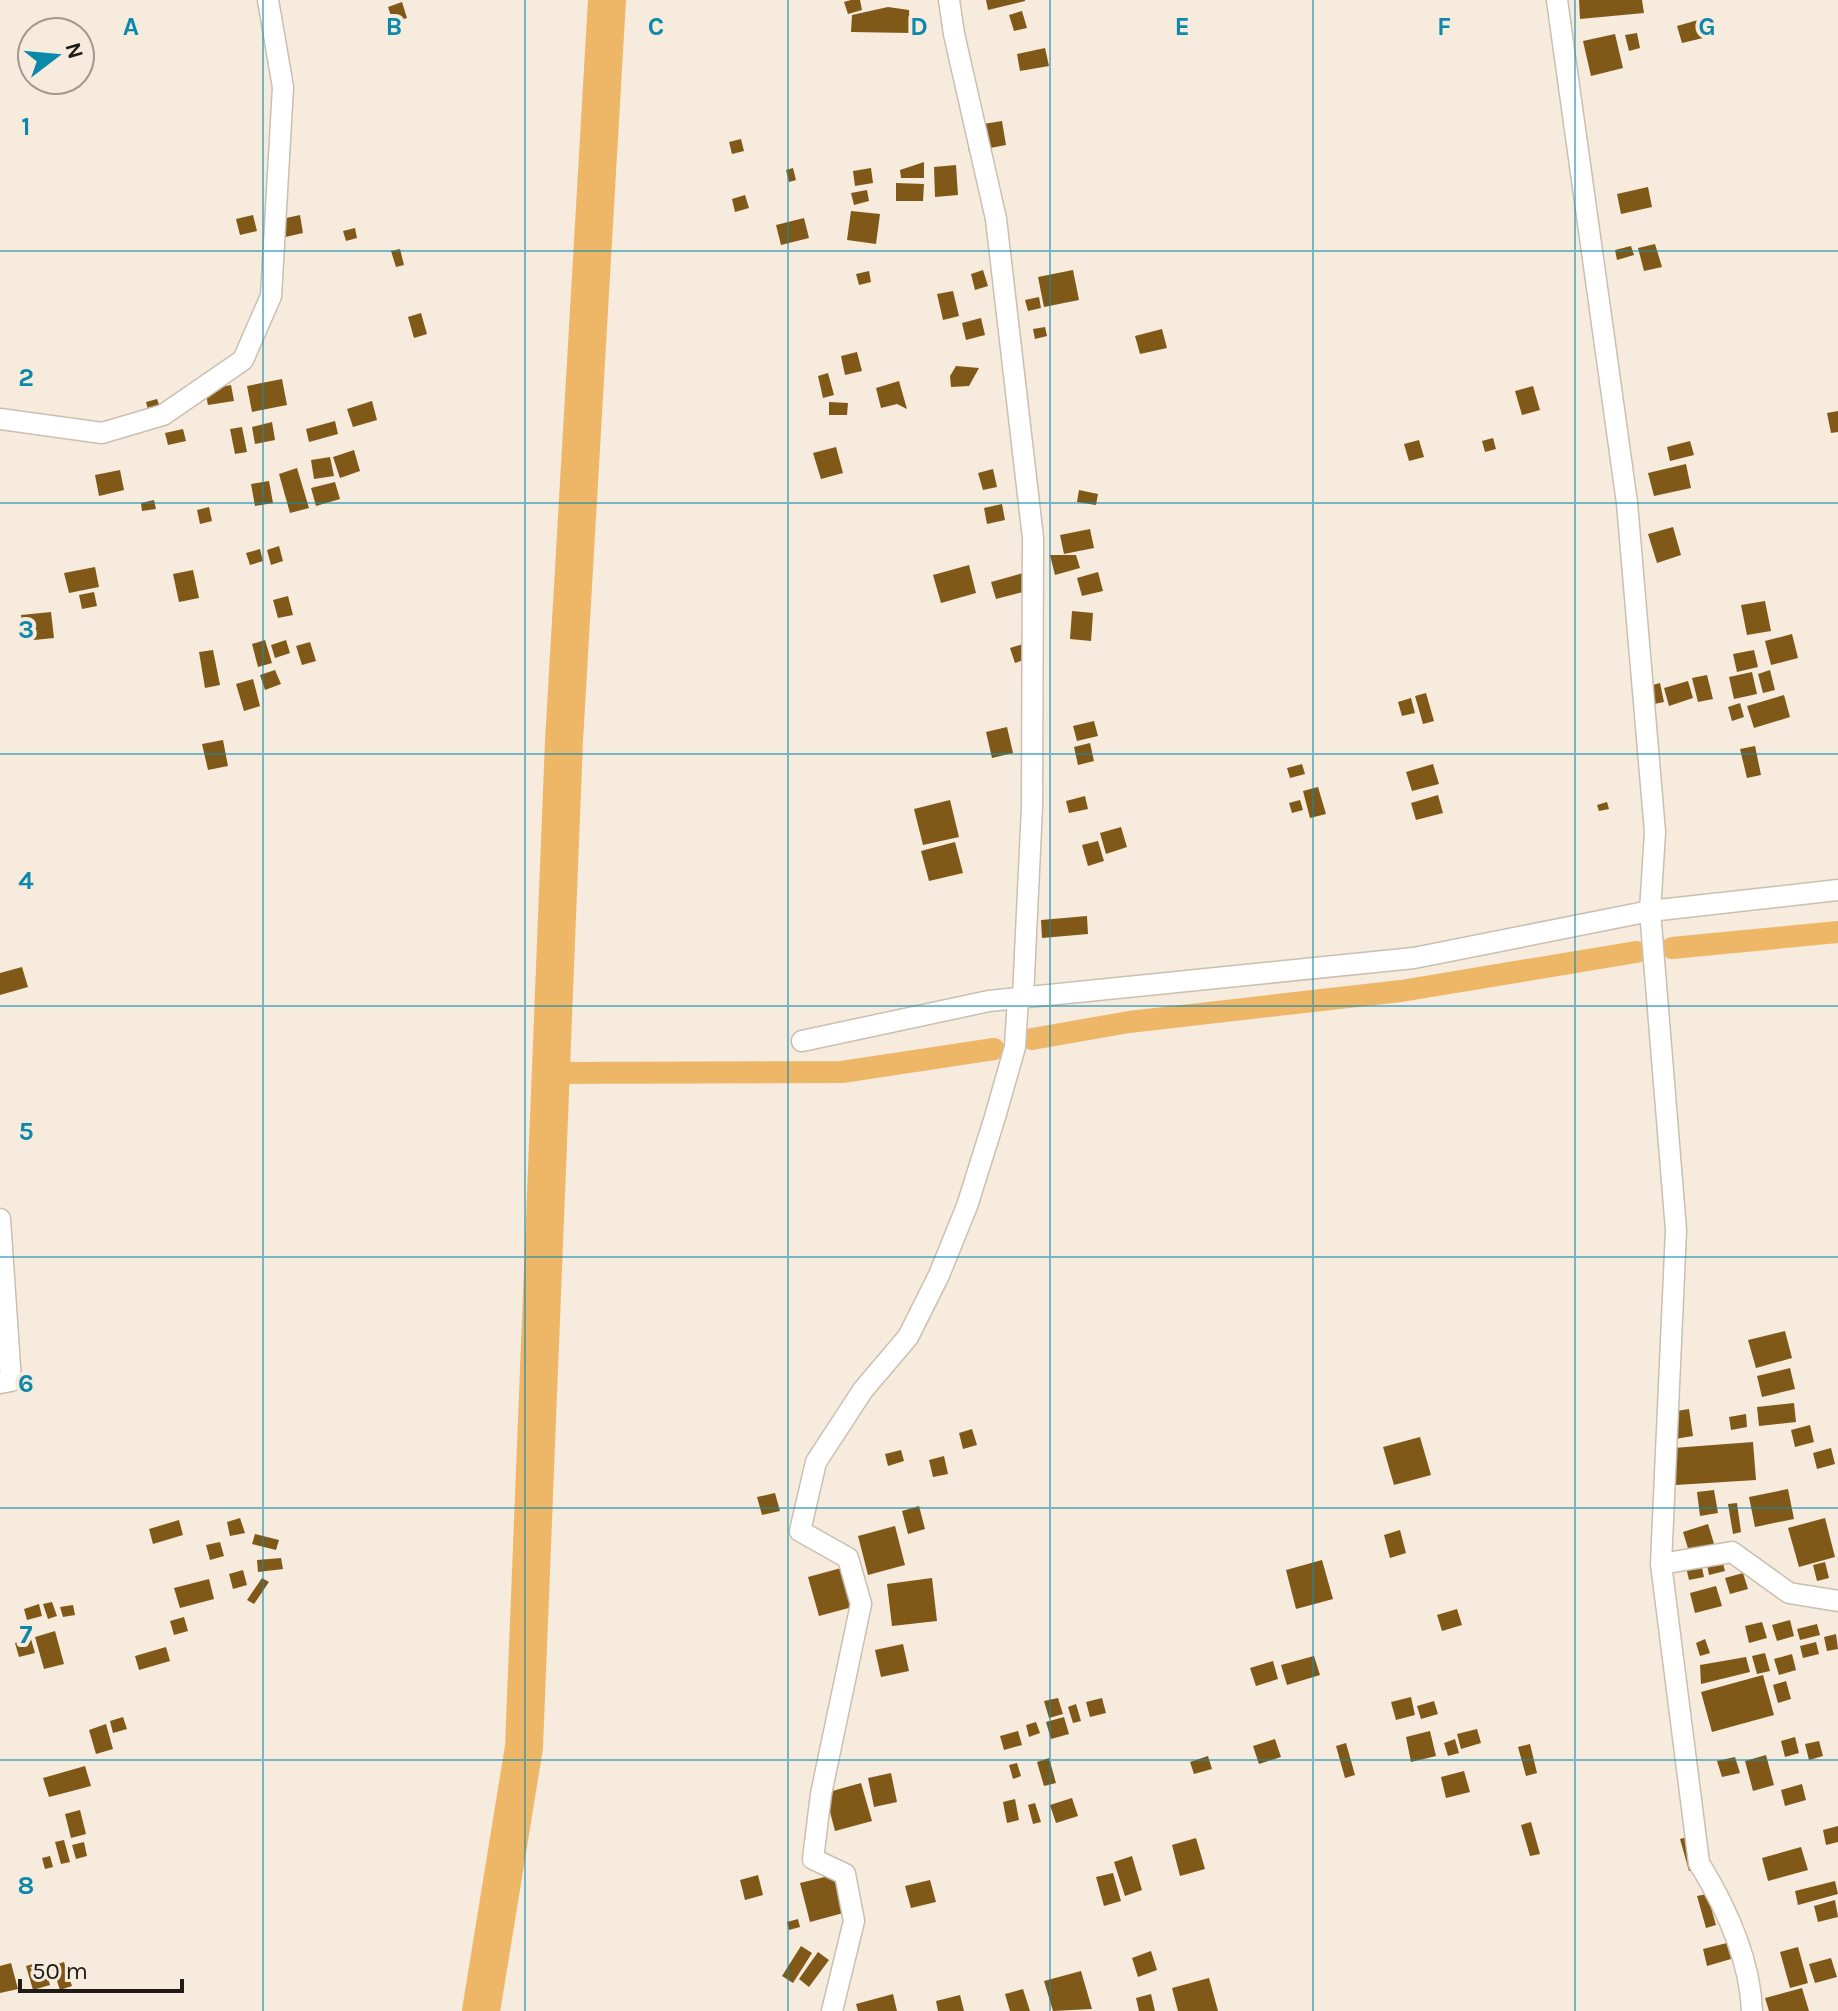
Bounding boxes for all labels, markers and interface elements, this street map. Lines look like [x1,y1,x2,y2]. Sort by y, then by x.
text: A [123,11,139,42]
text: B [386,11,402,42]
text: C [648,11,664,42]
text: D [910,11,928,42]
text: E [1174,11,1190,42]
text: F [1437,11,1451,42]
text: G [1698,11,1716,42]
north arrow [16,16,96,96]
text: N [60,40,89,62]
text: 1 [21,111,31,142]
text: 2 [18,362,34,393]
text: 3 [18,614,34,645]
text: 4 [18,865,34,896]
text: 5 [18,1116,34,1147]
text: 6 [18,1368,34,1399]
text: 7 [20,1619,33,1650]
text: 8 [18,1870,34,1901]
scale bar [20,1943,182,1993]
text: 50 m [32,1957,88,1985]

